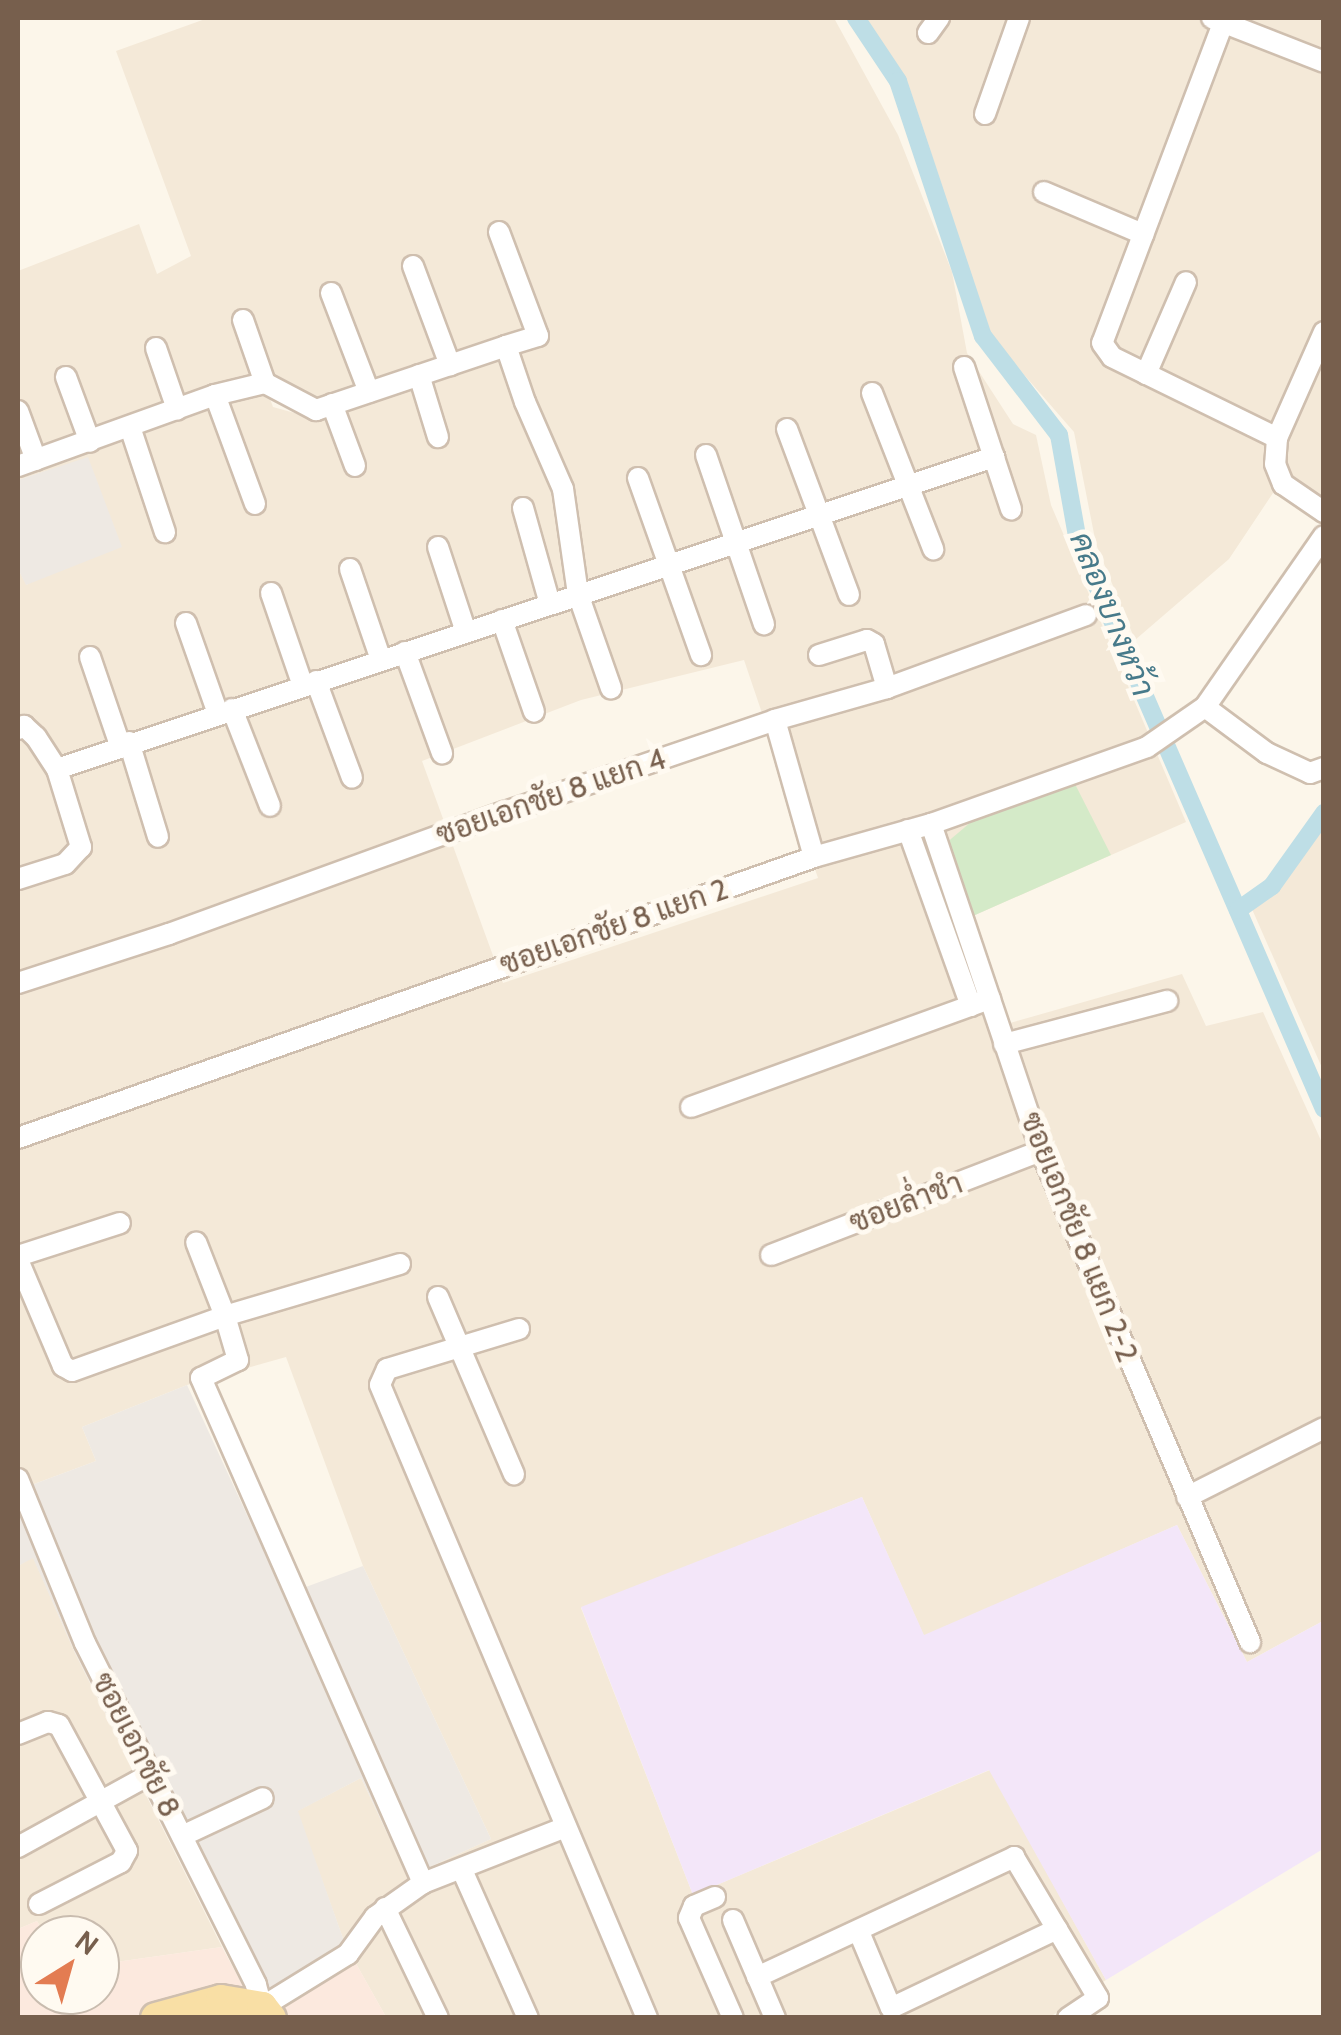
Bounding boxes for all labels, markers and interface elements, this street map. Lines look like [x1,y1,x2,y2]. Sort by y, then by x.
water label: คลองบางหว้า [1062,526,1162,702]
street label: ซอยเอกชัย 8 แยก 4 [432,741,670,853]
street label: ซอยเอกชัย 8 แยก 2 [495,871,733,983]
street label: ซอยเอกชัย 8 แยก 2-2 [1012,1107,1146,1367]
street label: ซอยล่ำชำ [845,1165,967,1241]
street label: ซอยเอกชัย 8 [84,1667,188,1823]
north arrow [20,1915,120,2015]
text: N [69,1923,105,1962]

